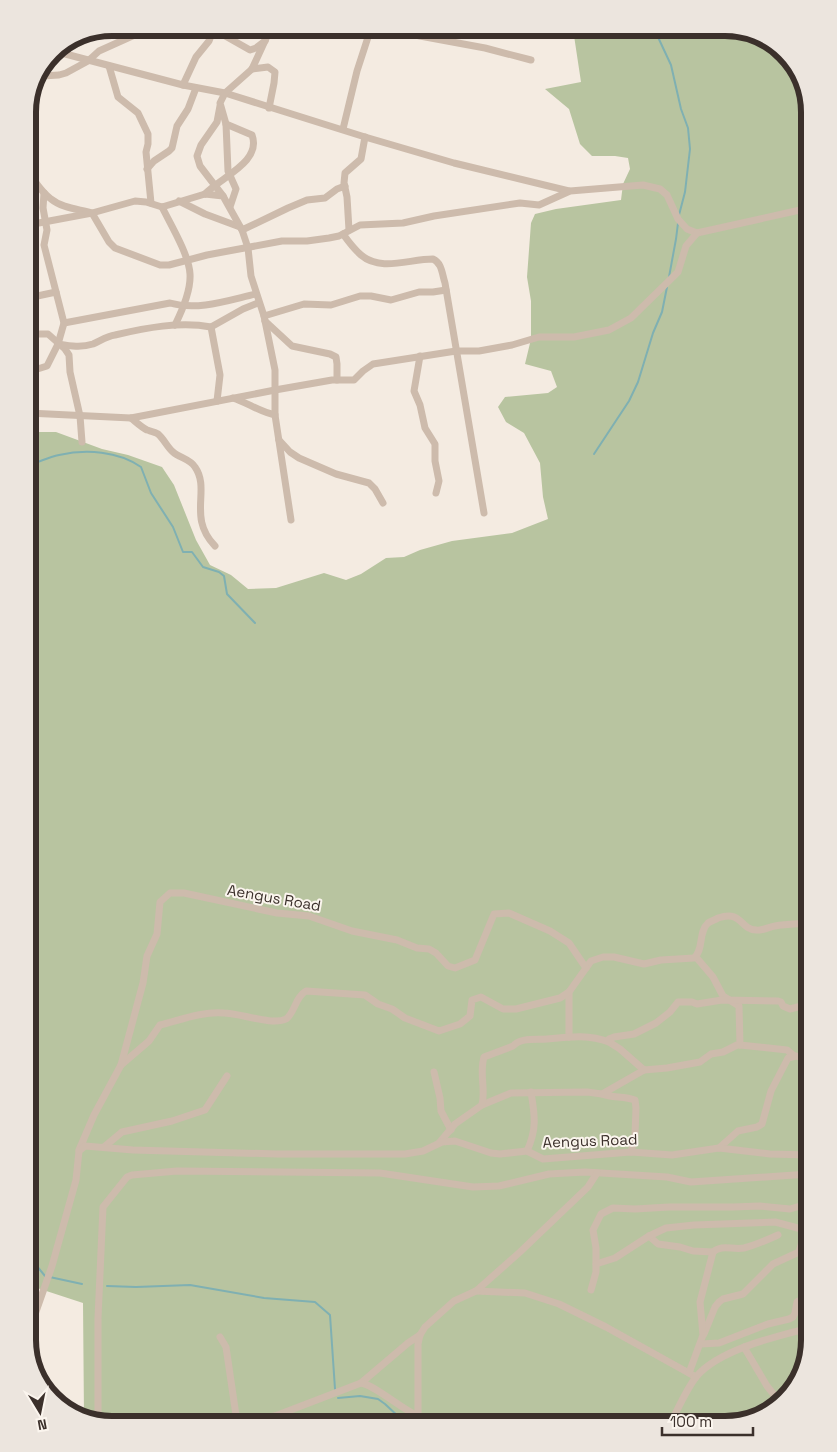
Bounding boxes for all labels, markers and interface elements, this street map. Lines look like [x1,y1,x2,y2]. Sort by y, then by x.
street label: Aengus Road [226,880,322,915]
street label: Aengus Road [542,1129,638,1152]
north arrow [15,1387,65,1437]
scale bar [662,1404,753,1436]
text: 100 m [670,1412,712,1431]
text: N [36,1415,48,1434]

